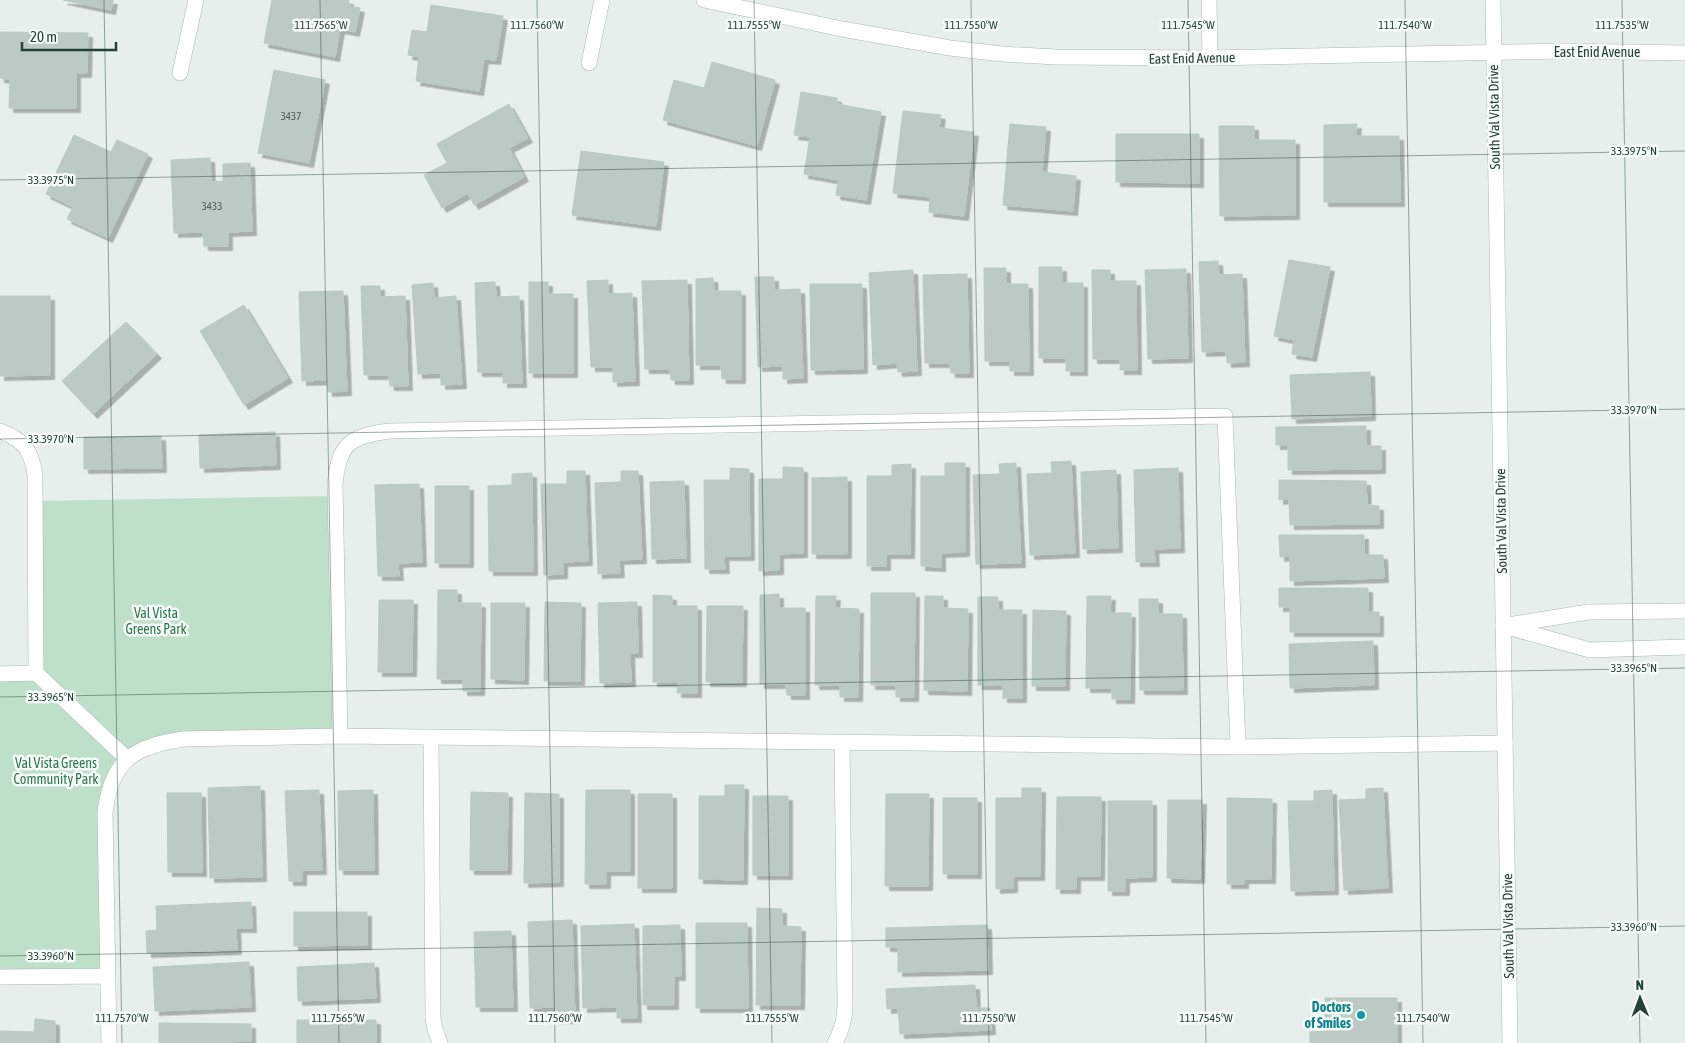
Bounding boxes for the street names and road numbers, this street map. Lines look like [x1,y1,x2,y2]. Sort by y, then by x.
street label: East Enid Avenue [1554,44,1640,60]
street label: East Enid Avenue [1149,49,1235,67]
street label: South Val Vista Drive [1485,64,1503,170]
street label: South Val Vista Drive [1492,468,1510,574]
street label: South Val Vista Drive [1499,873,1517,979]

